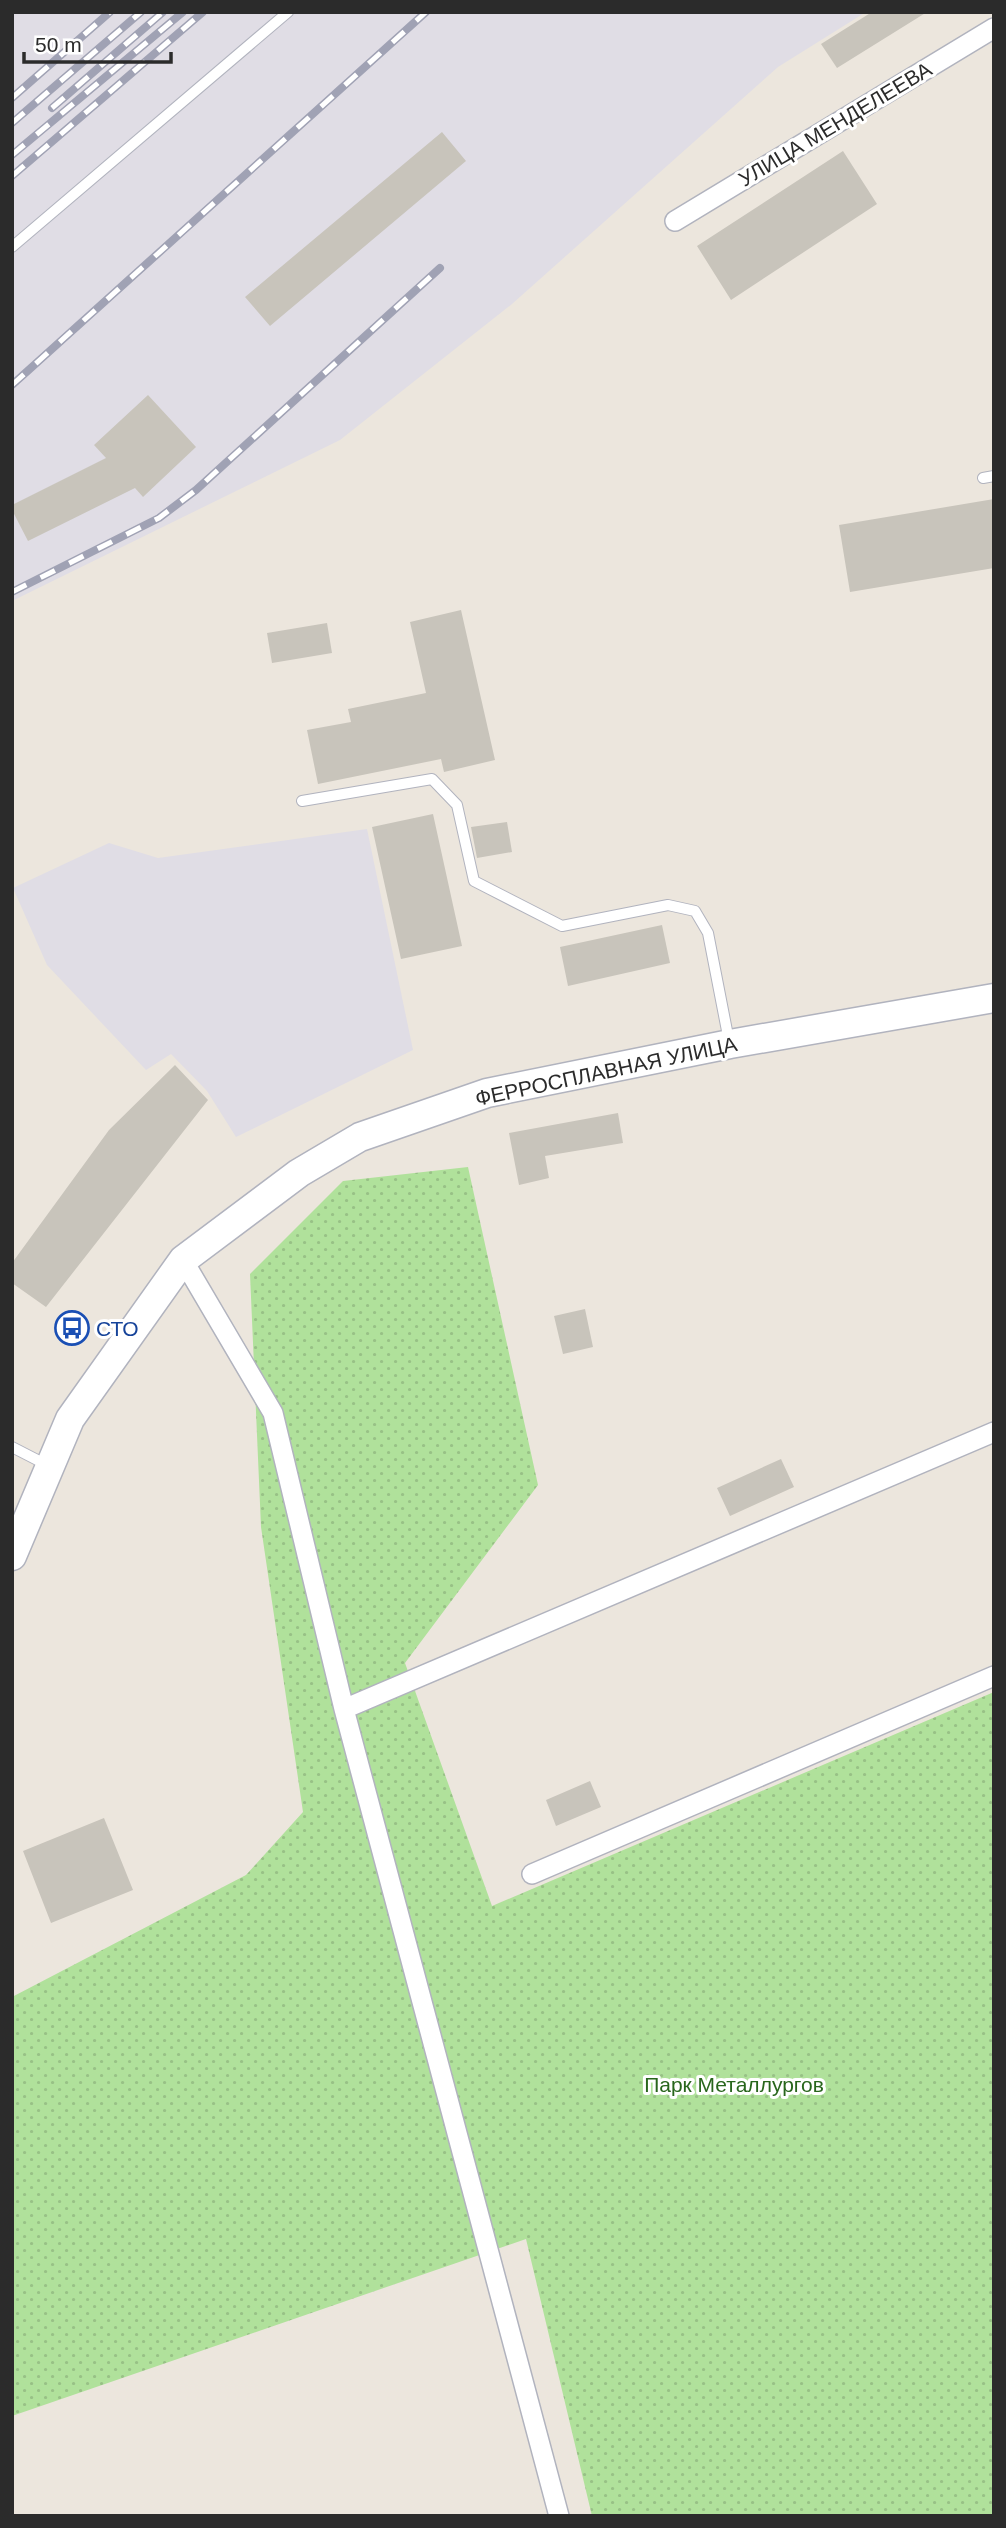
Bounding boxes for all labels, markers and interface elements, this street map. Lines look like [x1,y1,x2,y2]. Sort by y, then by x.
scale bar [24,21,172,65]
text: 50 m [35,33,82,56]
street label: УЛИЦА МЕНДЕЛЕЕВА [734,57,936,191]
street label: ФЕРРОСПЛАВНАЯ УЛИЦА [473,1032,739,1110]
bus stop icon: СТО [53,1309,91,1347]
place label: СТО [96,1317,139,1340]
park label: Парк Металлургов [644,2073,824,2096]

